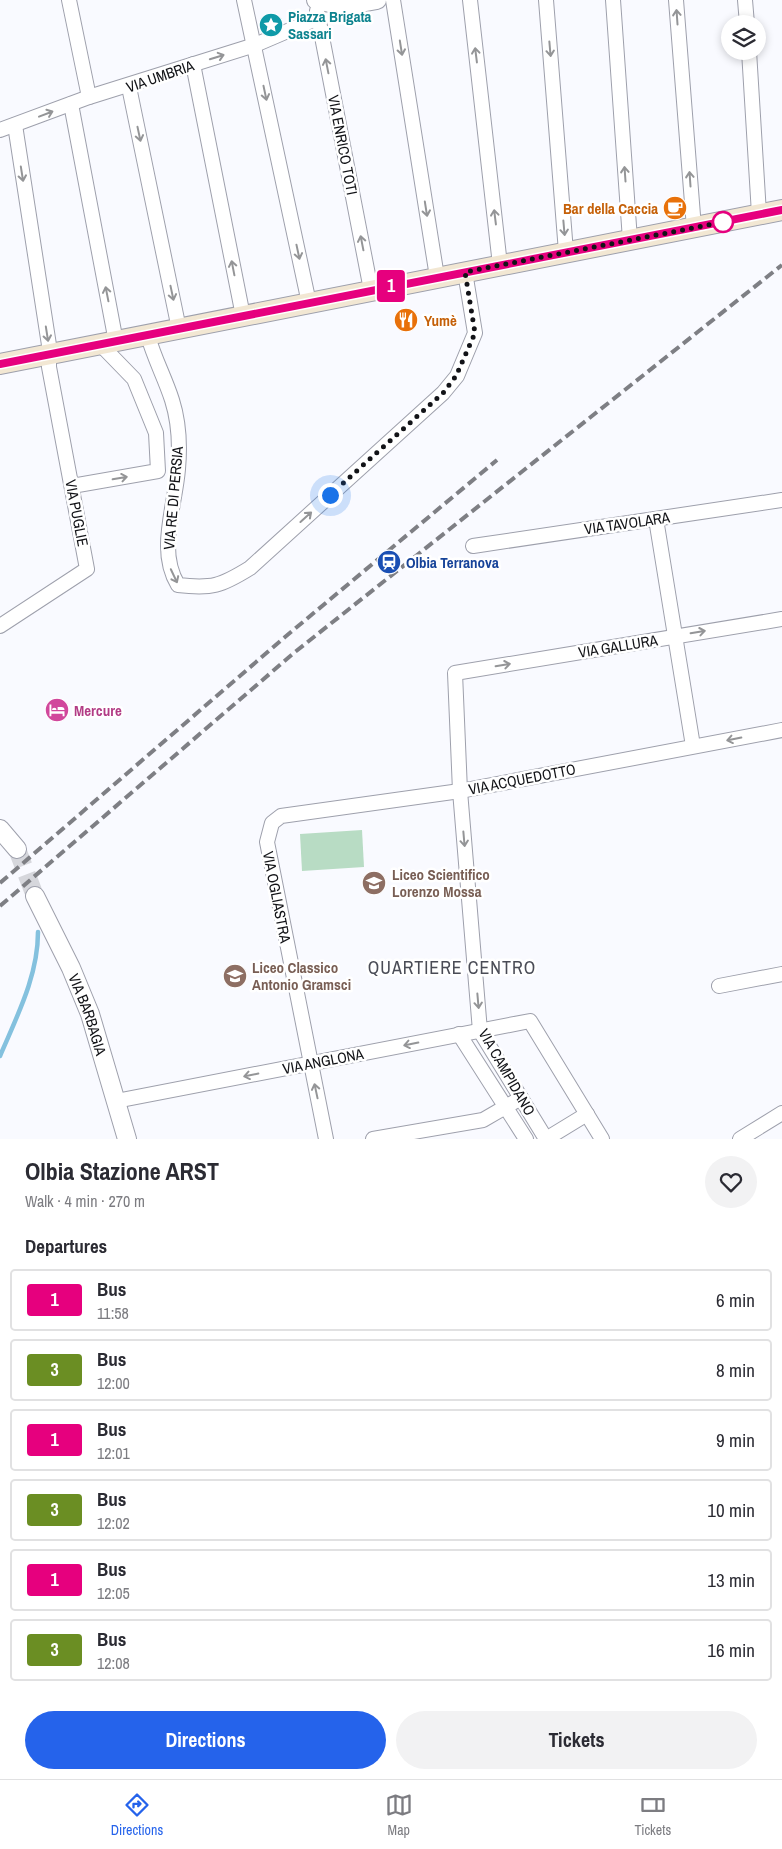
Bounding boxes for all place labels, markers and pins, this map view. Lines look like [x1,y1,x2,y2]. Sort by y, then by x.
place label: Piazza Brigata Sassari [288,6,372,44]
place icon: Piazza Brigata Sassari [258,12,284,38]
cafe icon: Bar della Caccia [662,195,688,221]
place label: Bar della Caccia [563,198,658,219]
unlabelled marker [712,211,734,233]
restaurant icon: Yumè [393,307,419,333]
place label: Yumè [424,310,457,331]
station icon: Olbia Terranova [376,549,402,575]
place label: Olbia Terranova [406,552,499,573]
hotel icon: Mercure [44,697,70,723]
place label: Mercure [74,700,122,721]
place label: Liceo Scientifico Lorenzo Mossa [392,864,490,902]
school or university icon: Liceo Scientifico Lorenzo Mossa [361,870,387,896]
place label: Liceo Classico Antonio Gramsci [252,957,351,995]
school or university icon: Liceo Classico Antonio Gramsci [222,963,248,989]

